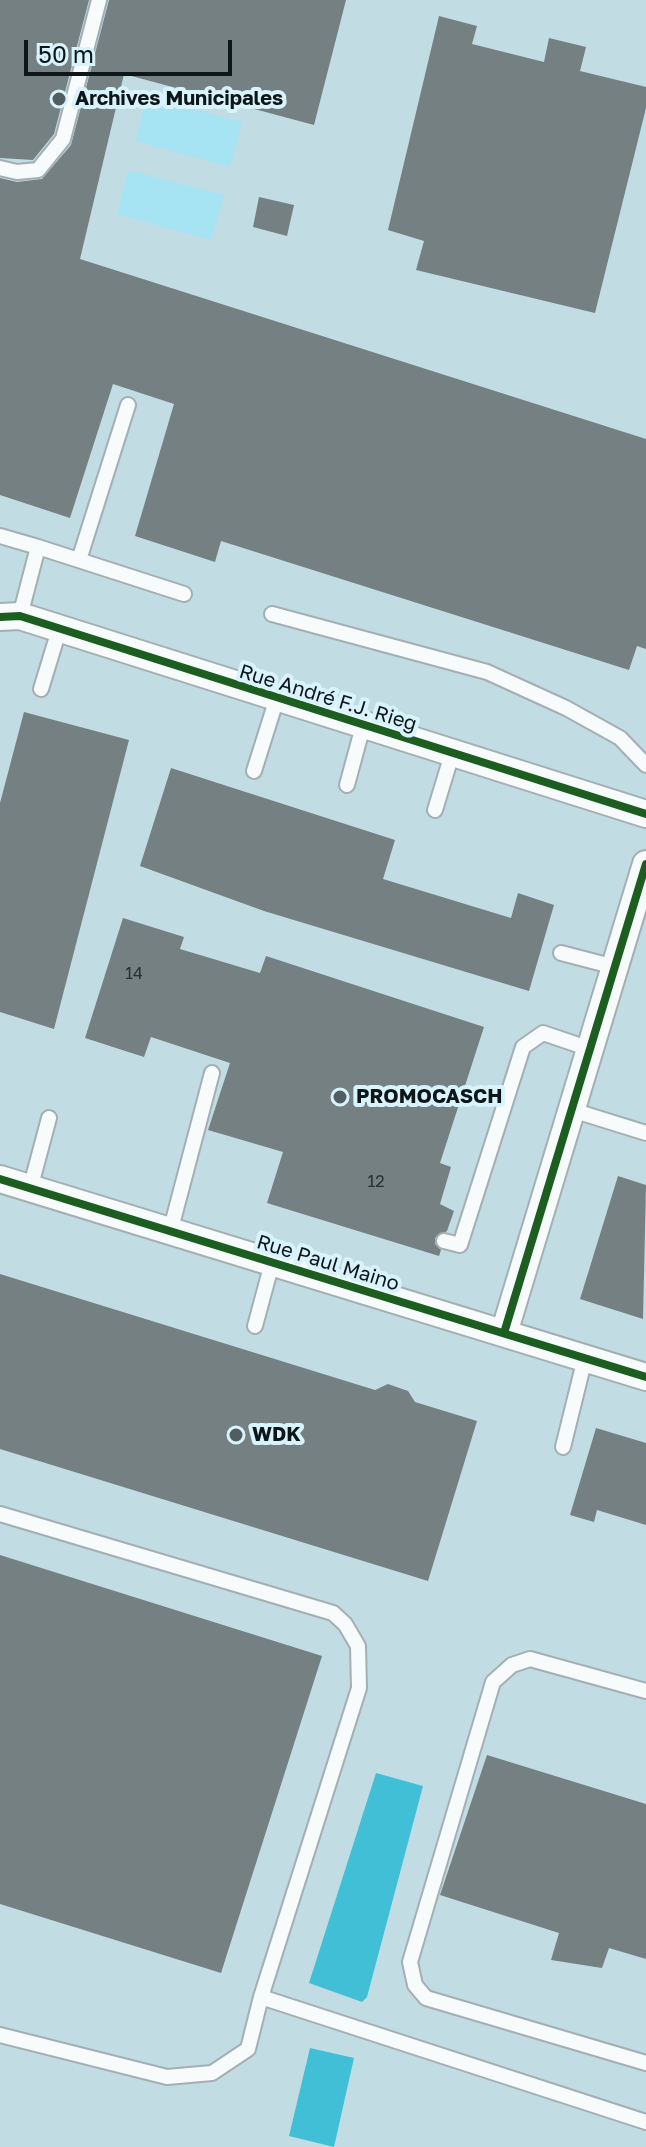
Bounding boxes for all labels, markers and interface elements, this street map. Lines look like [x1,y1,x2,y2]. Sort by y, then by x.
scale bar [28,24,236,74]
text: 50 m [38,39,94,68]
place label: Archives Municipales [75,87,283,111]
marker: Archives Municipales [50,90,68,108]
street label: Rue André F.J. Rieg [236,660,420,736]
house number: 14 [125,964,143,984]
place label: PROMOCASCH [356,1085,502,1109]
marker: PROMOCASCH [331,1088,349,1106]
house number: 12 [367,1172,385,1192]
street label: Rue Paul Maino [254,1230,402,1296]
place label: WDK [252,1423,301,1447]
marker: WDK [227,1426,245,1444]

